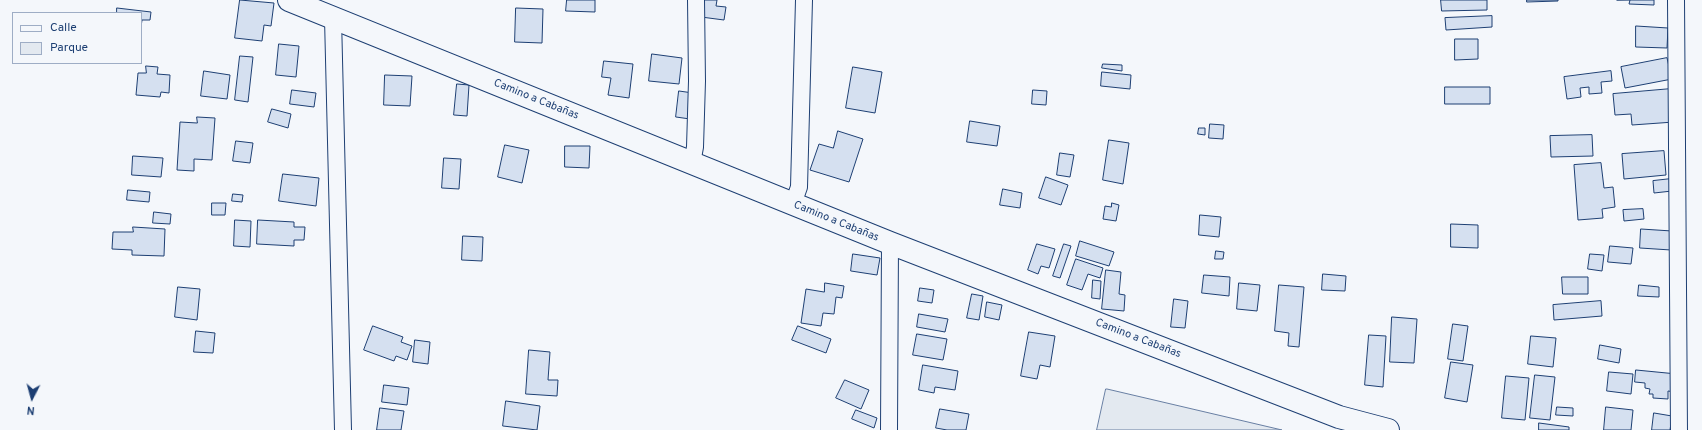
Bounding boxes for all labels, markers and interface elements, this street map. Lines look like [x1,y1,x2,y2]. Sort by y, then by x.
legend [12,12,142,64]
text: Calle [50,20,77,36]
text: Parque [50,40,88,56]
street label: Camino a Cabañas [491,77,581,123]
street label: Camino a Cabañas [791,199,881,245]
street label: Camino a Cabañas [1093,317,1183,361]
north arrow [12,378,52,418]
text: N [26,403,35,417]

